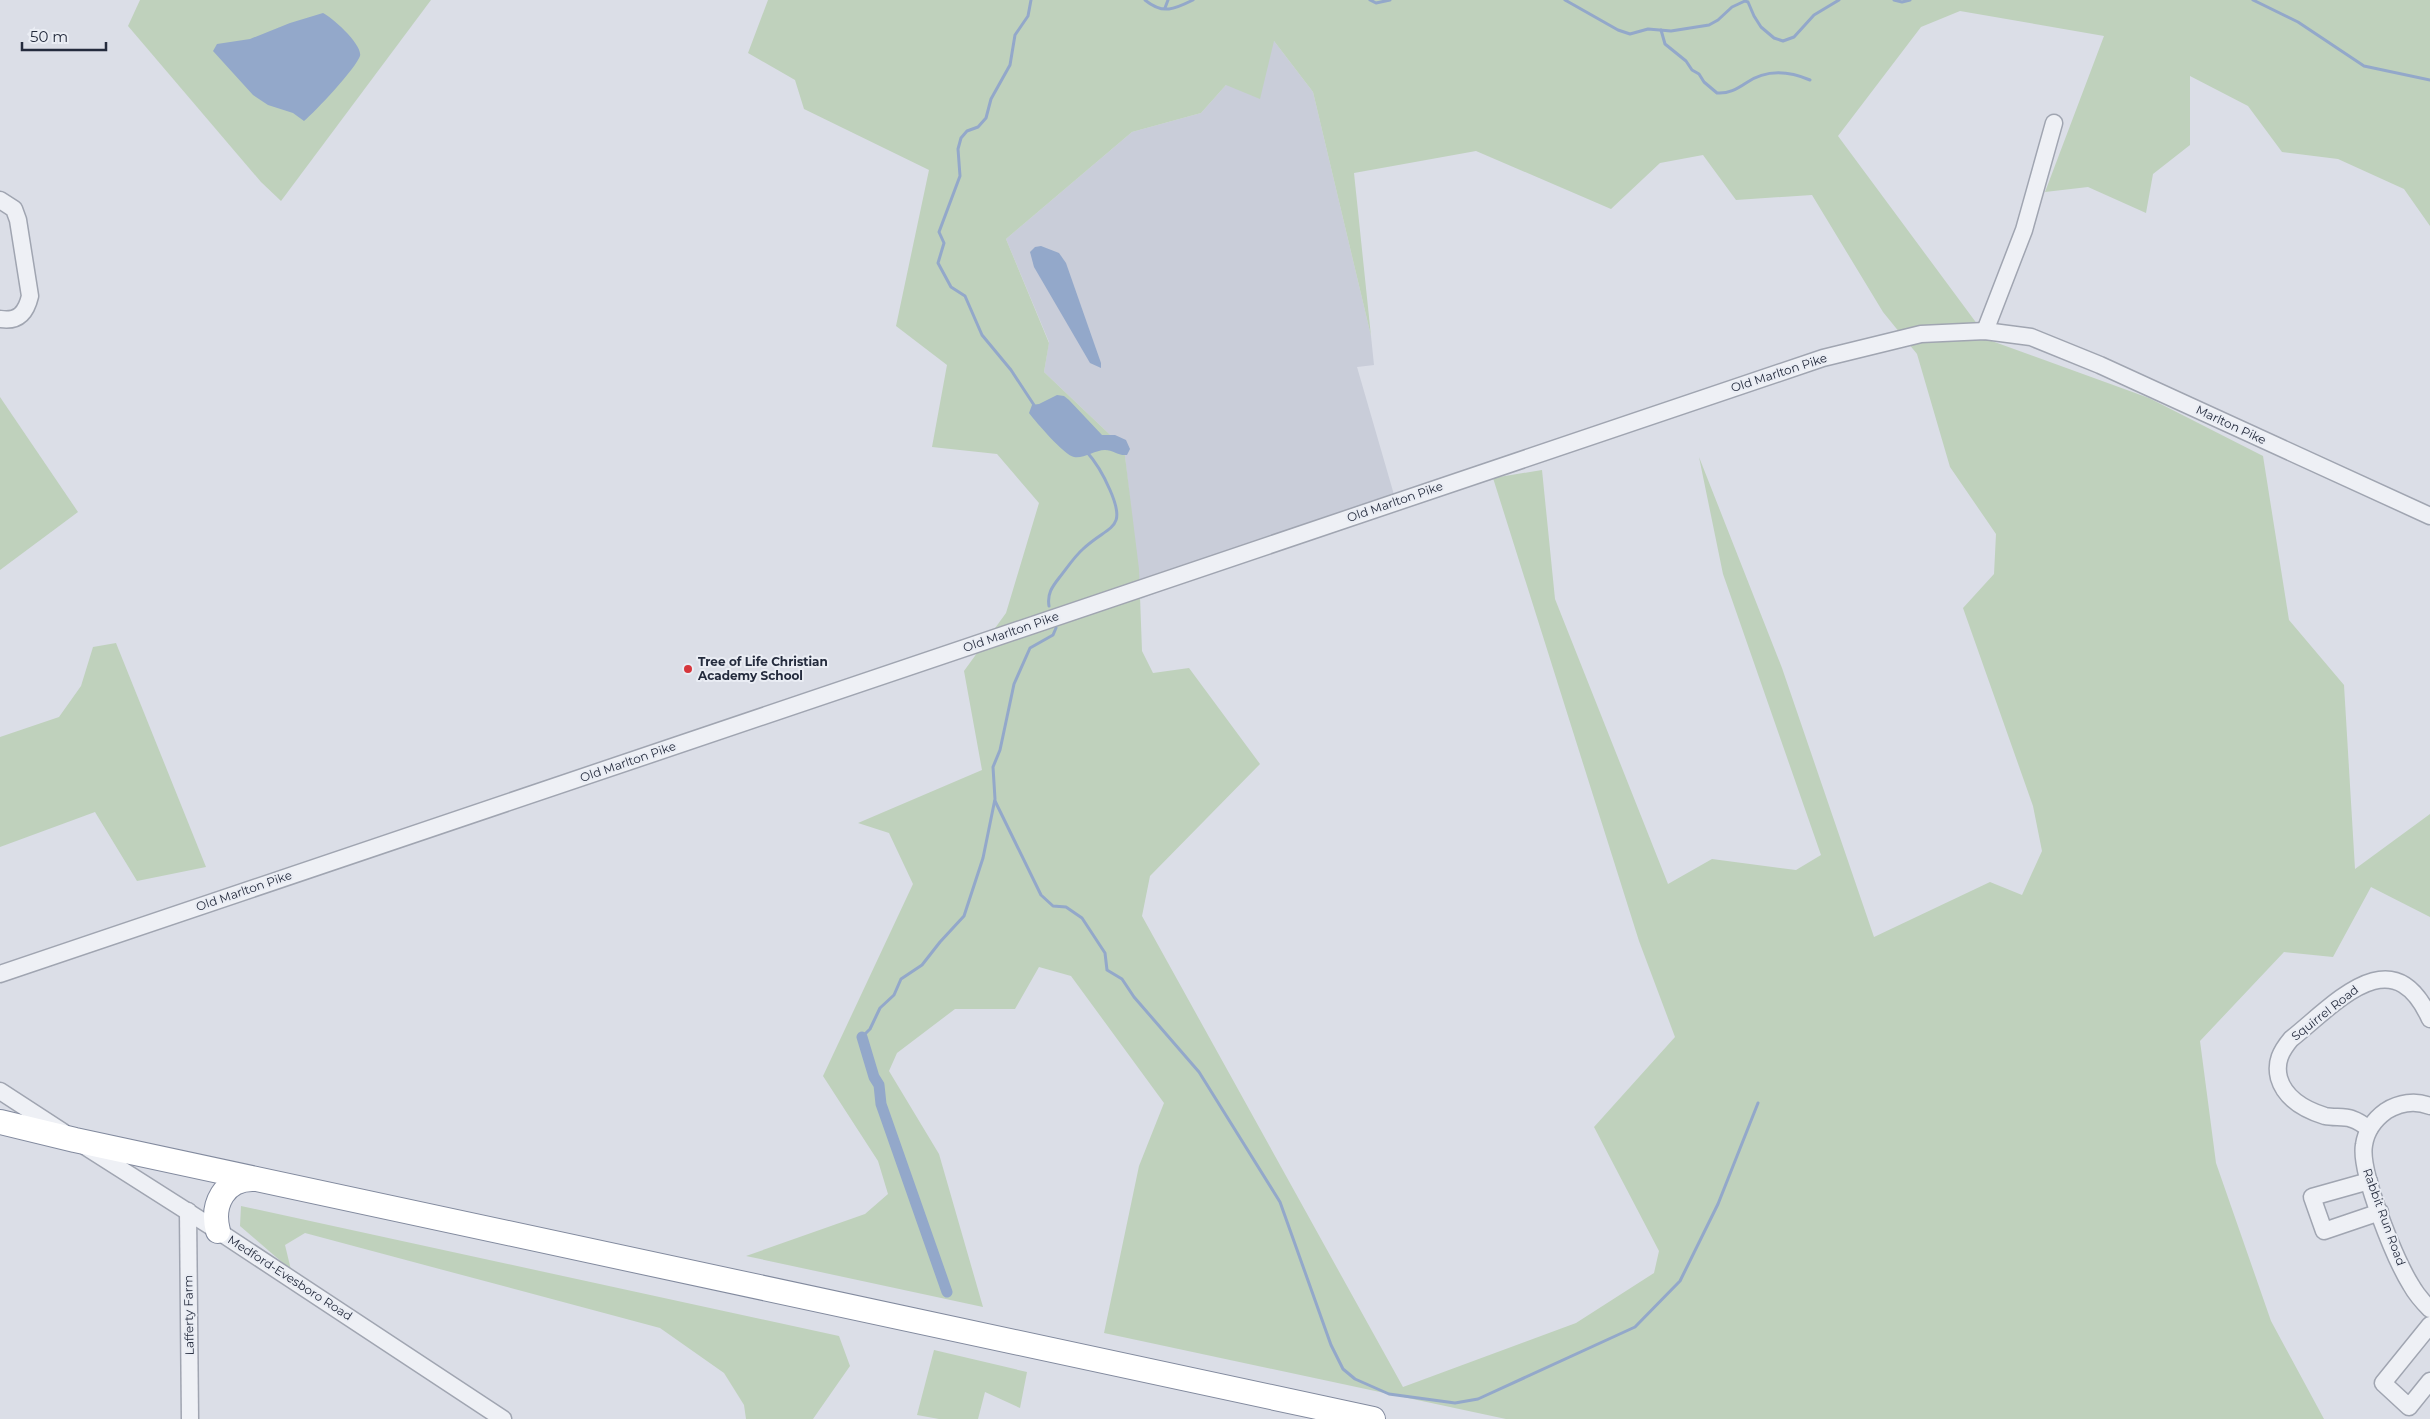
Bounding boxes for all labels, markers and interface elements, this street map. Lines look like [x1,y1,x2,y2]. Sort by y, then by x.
scale bar [22,20,106,52]
text: 50 m [30,27,68,46]
street label: Old Marlton Pike [1729,350,1829,395]
street label: Marlton Pike [2194,402,2269,447]
street label: Old Marlton Pike [1345,478,1445,525]
street label: Old Marlton Pike [961,608,1061,655]
place label: Tree of Life Christian Academy School [697,654,828,683]
marker: Tree of Life Christian Academy School [682,663,694,675]
street label: Old Marlton Pike [578,738,678,785]
street label: Old Marlton Pike [194,867,294,914]
street label: Squirrel Road [2288,982,2361,1044]
street label: Rabbit Run Road [2360,1166,2409,1268]
street label: Medford-Evesboro Road [225,1232,355,1323]
street label: Lafferty Farm [180,1275,197,1355]

